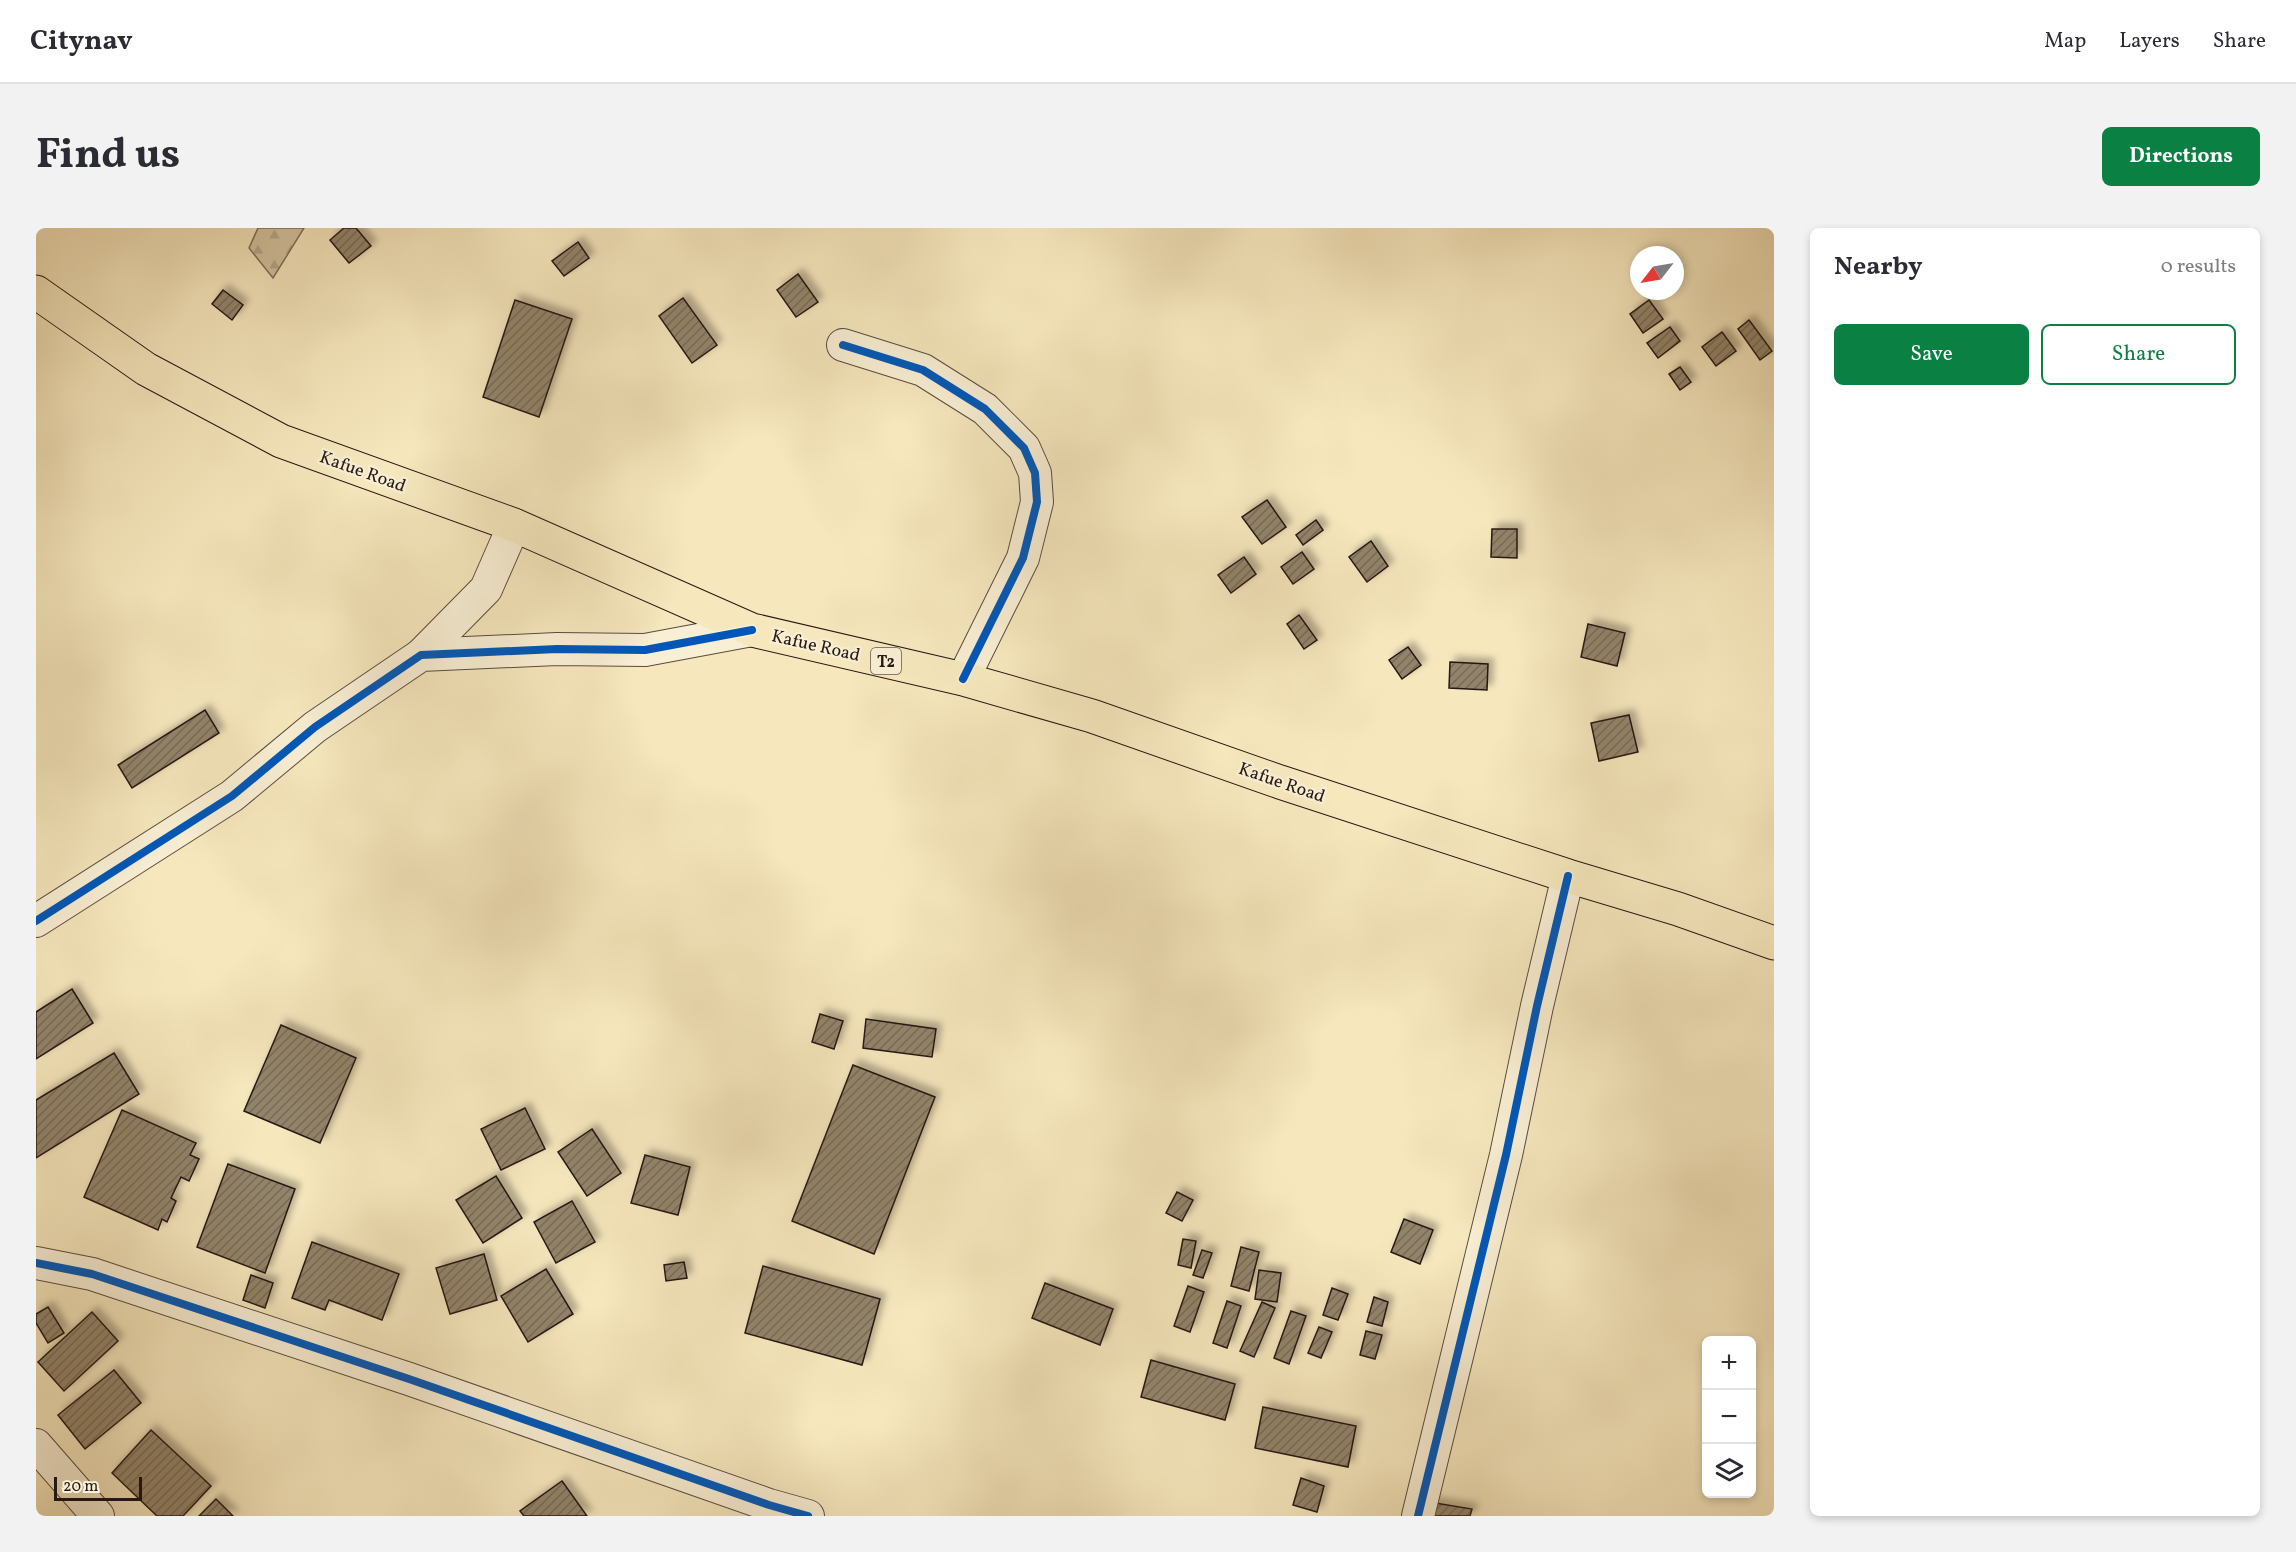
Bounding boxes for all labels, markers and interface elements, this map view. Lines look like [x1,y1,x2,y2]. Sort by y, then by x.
text: Citynav [30,22,133,61]
text: Map [2044,27,2086,56]
text: Layers [2119,27,2180,56]
text: Share [2213,27,2266,56]
text: Find us [36,127,180,186]
button: Directions [2102,127,2260,186]
north arrow [1630,246,1684,300]
text: Nearby [1834,249,1923,285]
text: 0 results [2161,253,2236,281]
button: Save [1834,324,2029,385]
button: Share [2041,324,2236,385]
street label: Kafue Road [316,445,409,500]
street label: Kafue Road [769,624,862,669]
road number: T2 [871,648,901,674]
street label: Kafue Road [1235,757,1328,810]
map controls [1702,1336,1756,1498]
button: + [1702,1336,1756,1390]
button: − [1702,1390,1756,1444]
button: layers [1702,1444,1756,1498]
scale bar [54,1474,142,1502]
text: 20 m [63,1476,98,1498]

